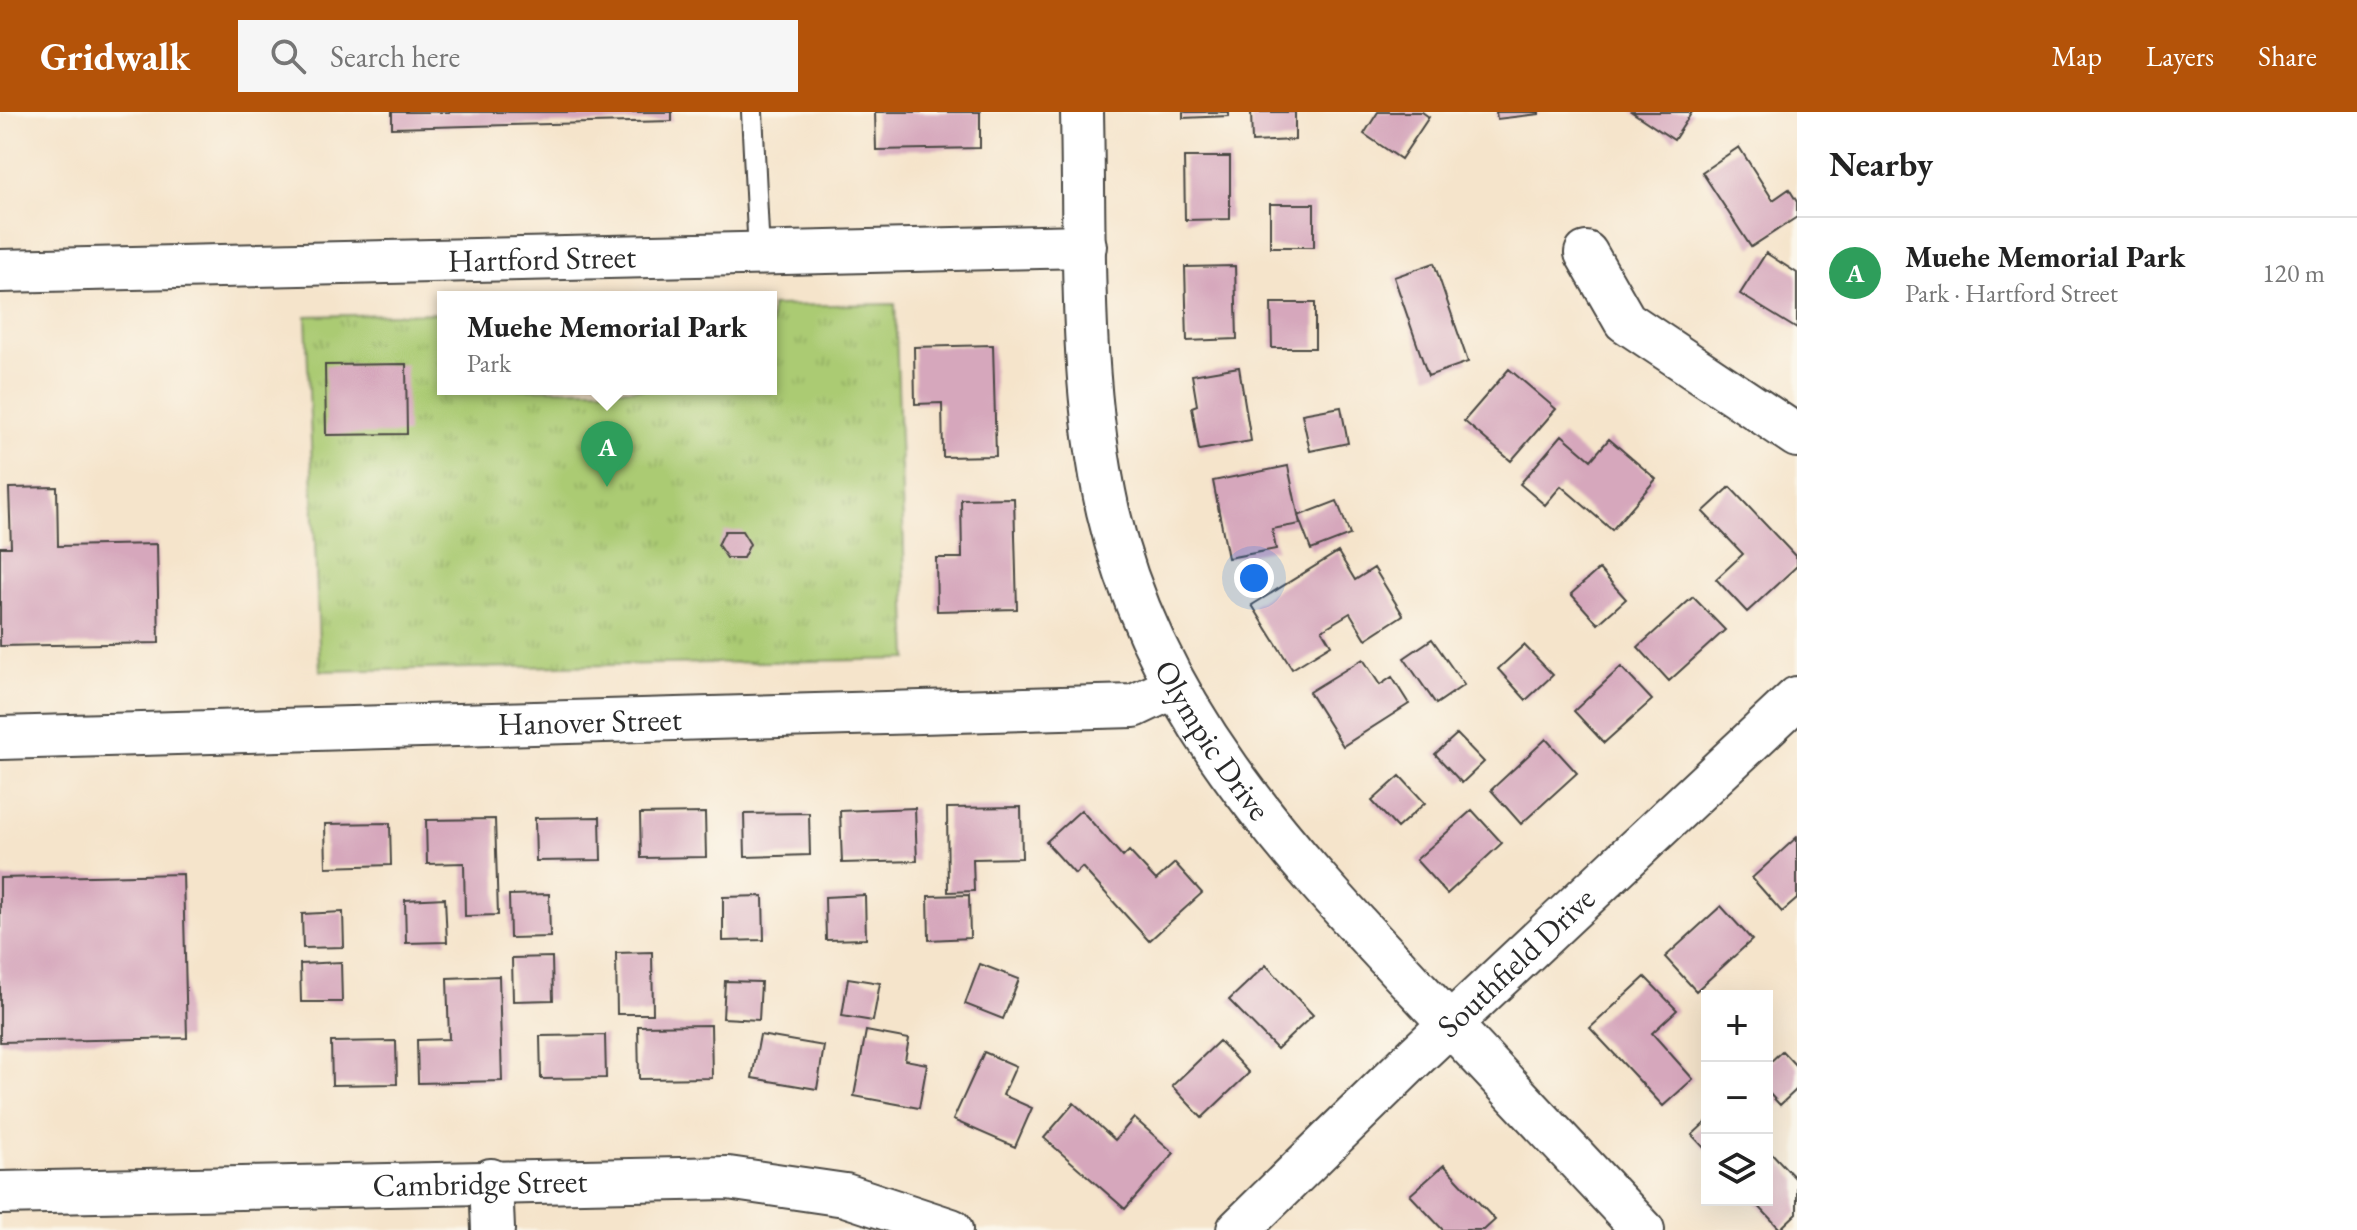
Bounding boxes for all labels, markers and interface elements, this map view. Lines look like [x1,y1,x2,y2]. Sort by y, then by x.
search box [238,20,798,92]
text: Gridwalk [40,32,190,81]
icon: search [266,34,310,78]
text: Search here [330,37,460,76]
text: Map [2052,38,2102,74]
text: Layers [2146,38,2214,74]
text: Share [2258,38,2317,74]
text: Nearby [1829,142,1933,186]
street label: Hartford Street [447,235,637,282]
text: Muehe Memorial Park [1905,237,2185,276]
text: A [1846,256,1864,290]
text: 120 m [2262,256,2325,290]
text: Park · Hartford Street [1905,276,2118,310]
popup [437,291,777,395]
text: Muehe Memorial Park [467,307,747,346]
text: Park [467,346,511,380]
pin: A [581,421,633,487]
your location [1234,558,1274,598]
street label: Olympic Drive [1145,653,1280,829]
street label: Hanover Street [497,698,682,745]
street label: Southfield Drive [1428,878,1604,1047]
map controls [1701,990,1773,1206]
button: + [1701,990,1773,1062]
button: − [1701,1062,1773,1134]
button: layers [1701,1134,1773,1206]
street label: Cambridge Street [372,1160,588,1206]

